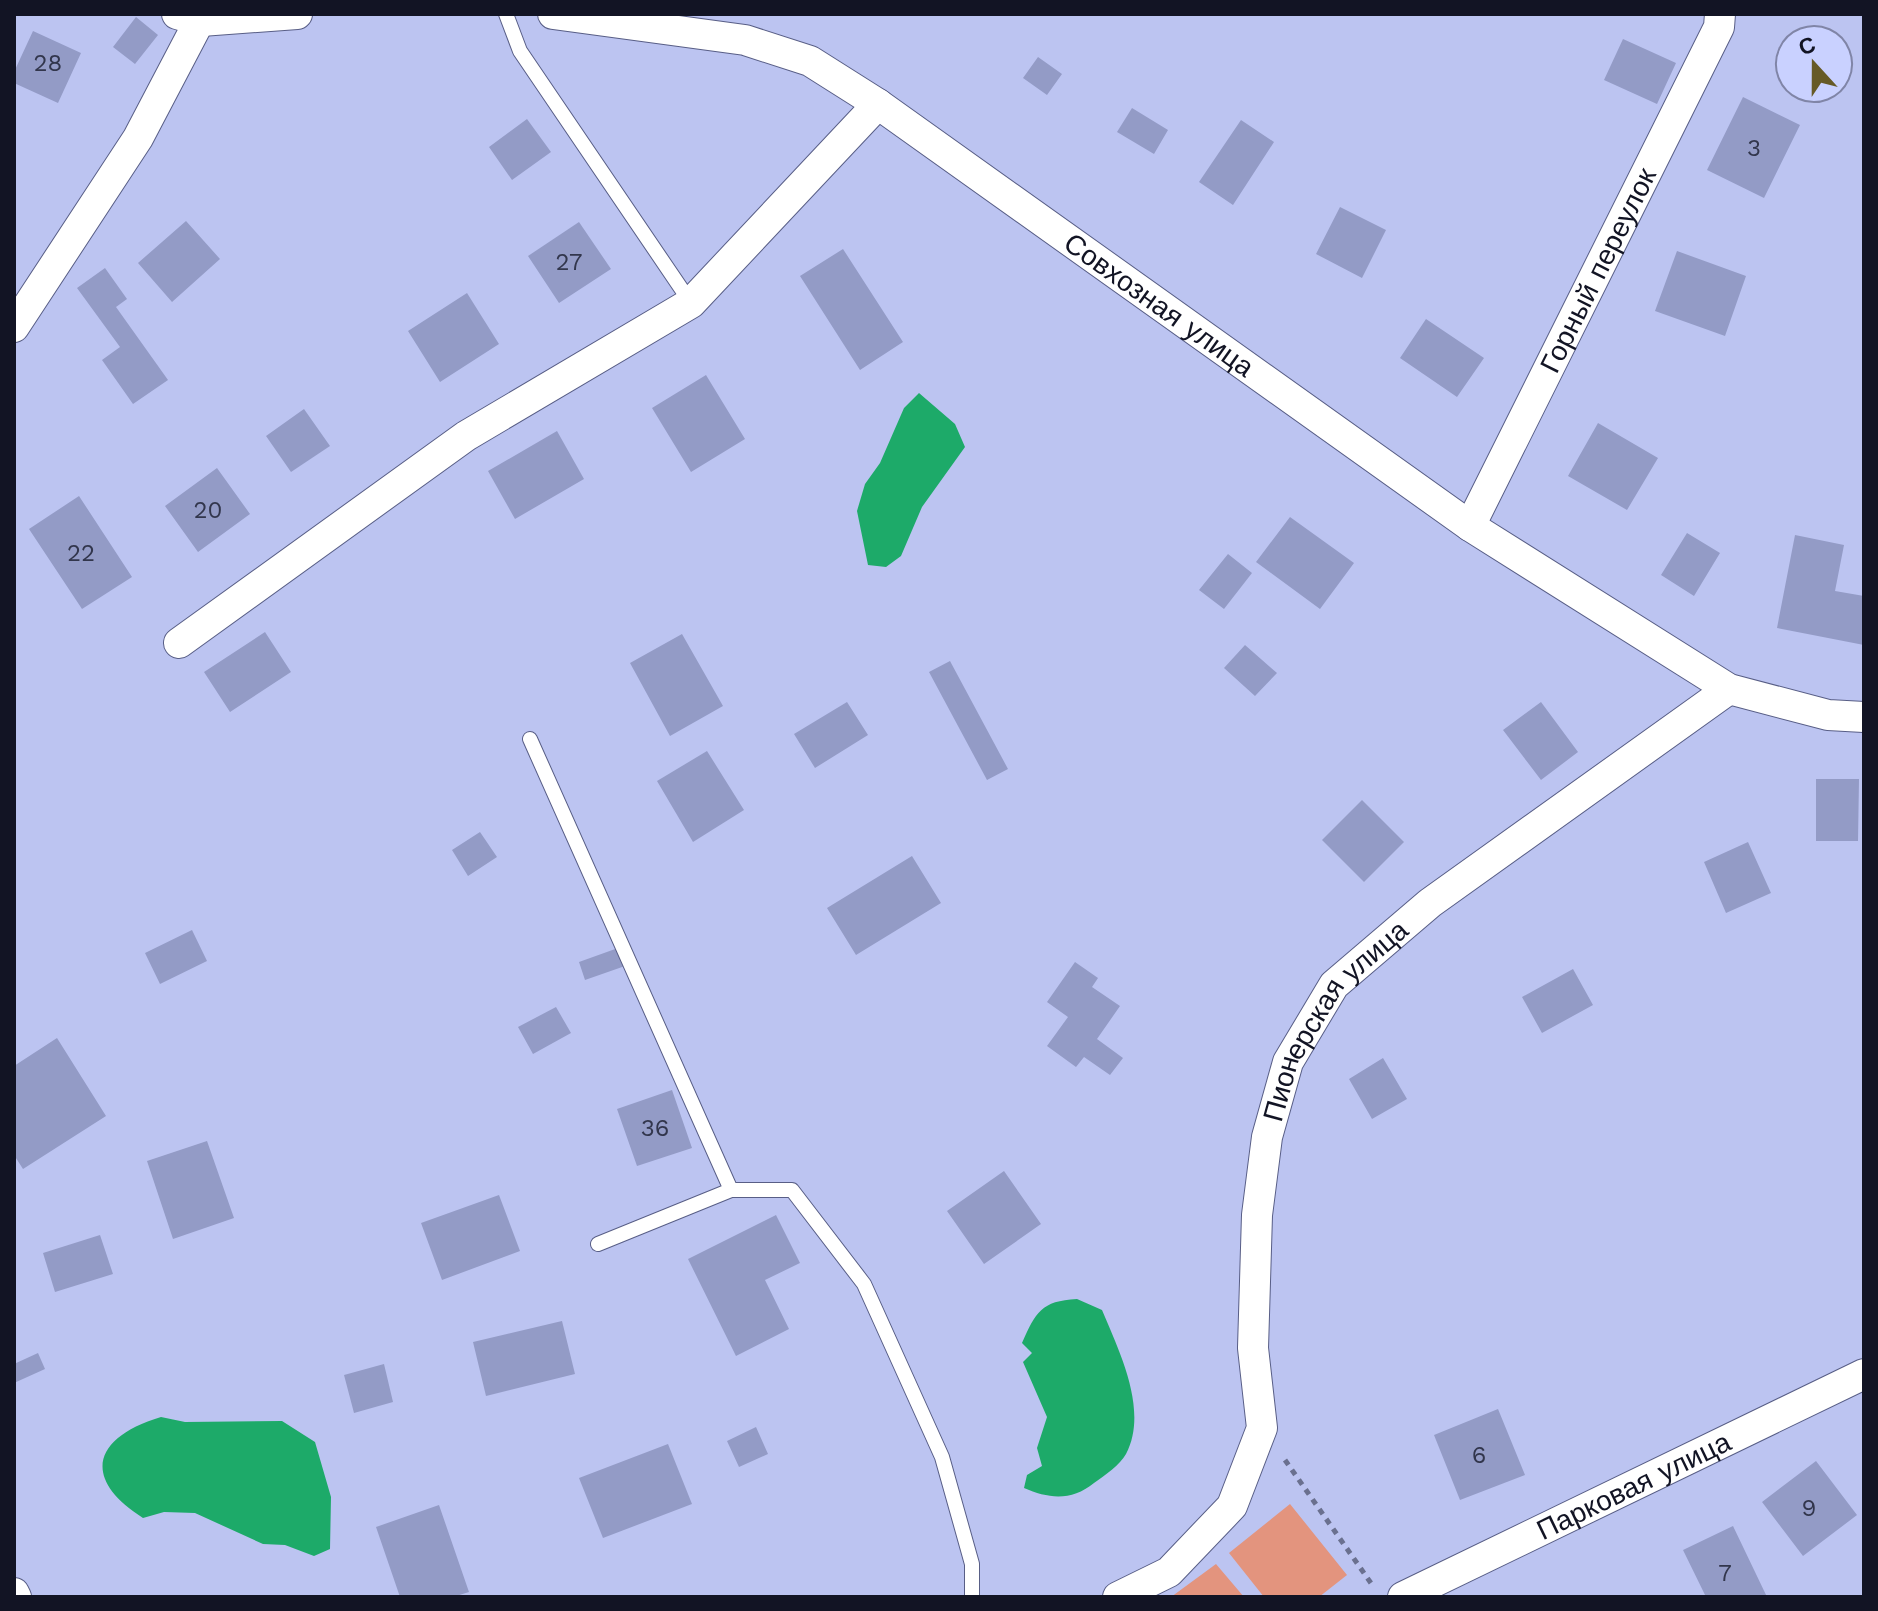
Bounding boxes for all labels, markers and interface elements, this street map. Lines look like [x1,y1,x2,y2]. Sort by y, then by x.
north arrow [1774,24,1854,104]
text: С [1795,31,1819,60]
house number: 28 [34,49,62,77]
house number: 3 [1747,134,1761,162]
street label: Горный переулок [1533,162,1663,378]
street label: Совхозная улица [1058,226,1261,384]
house number: 27 [556,248,582,276]
house number: 20 [194,496,222,524]
house number: 22 [67,539,95,567]
street label: Пионерская улица [1256,913,1415,1125]
house number: 36 [641,1114,669,1142]
street label: Парковая улица [1531,1424,1736,1546]
house number: 6 [1472,1441,1486,1469]
house number: 9 [1802,1494,1816,1522]
house number: 7 [1718,1559,1732,1587]

